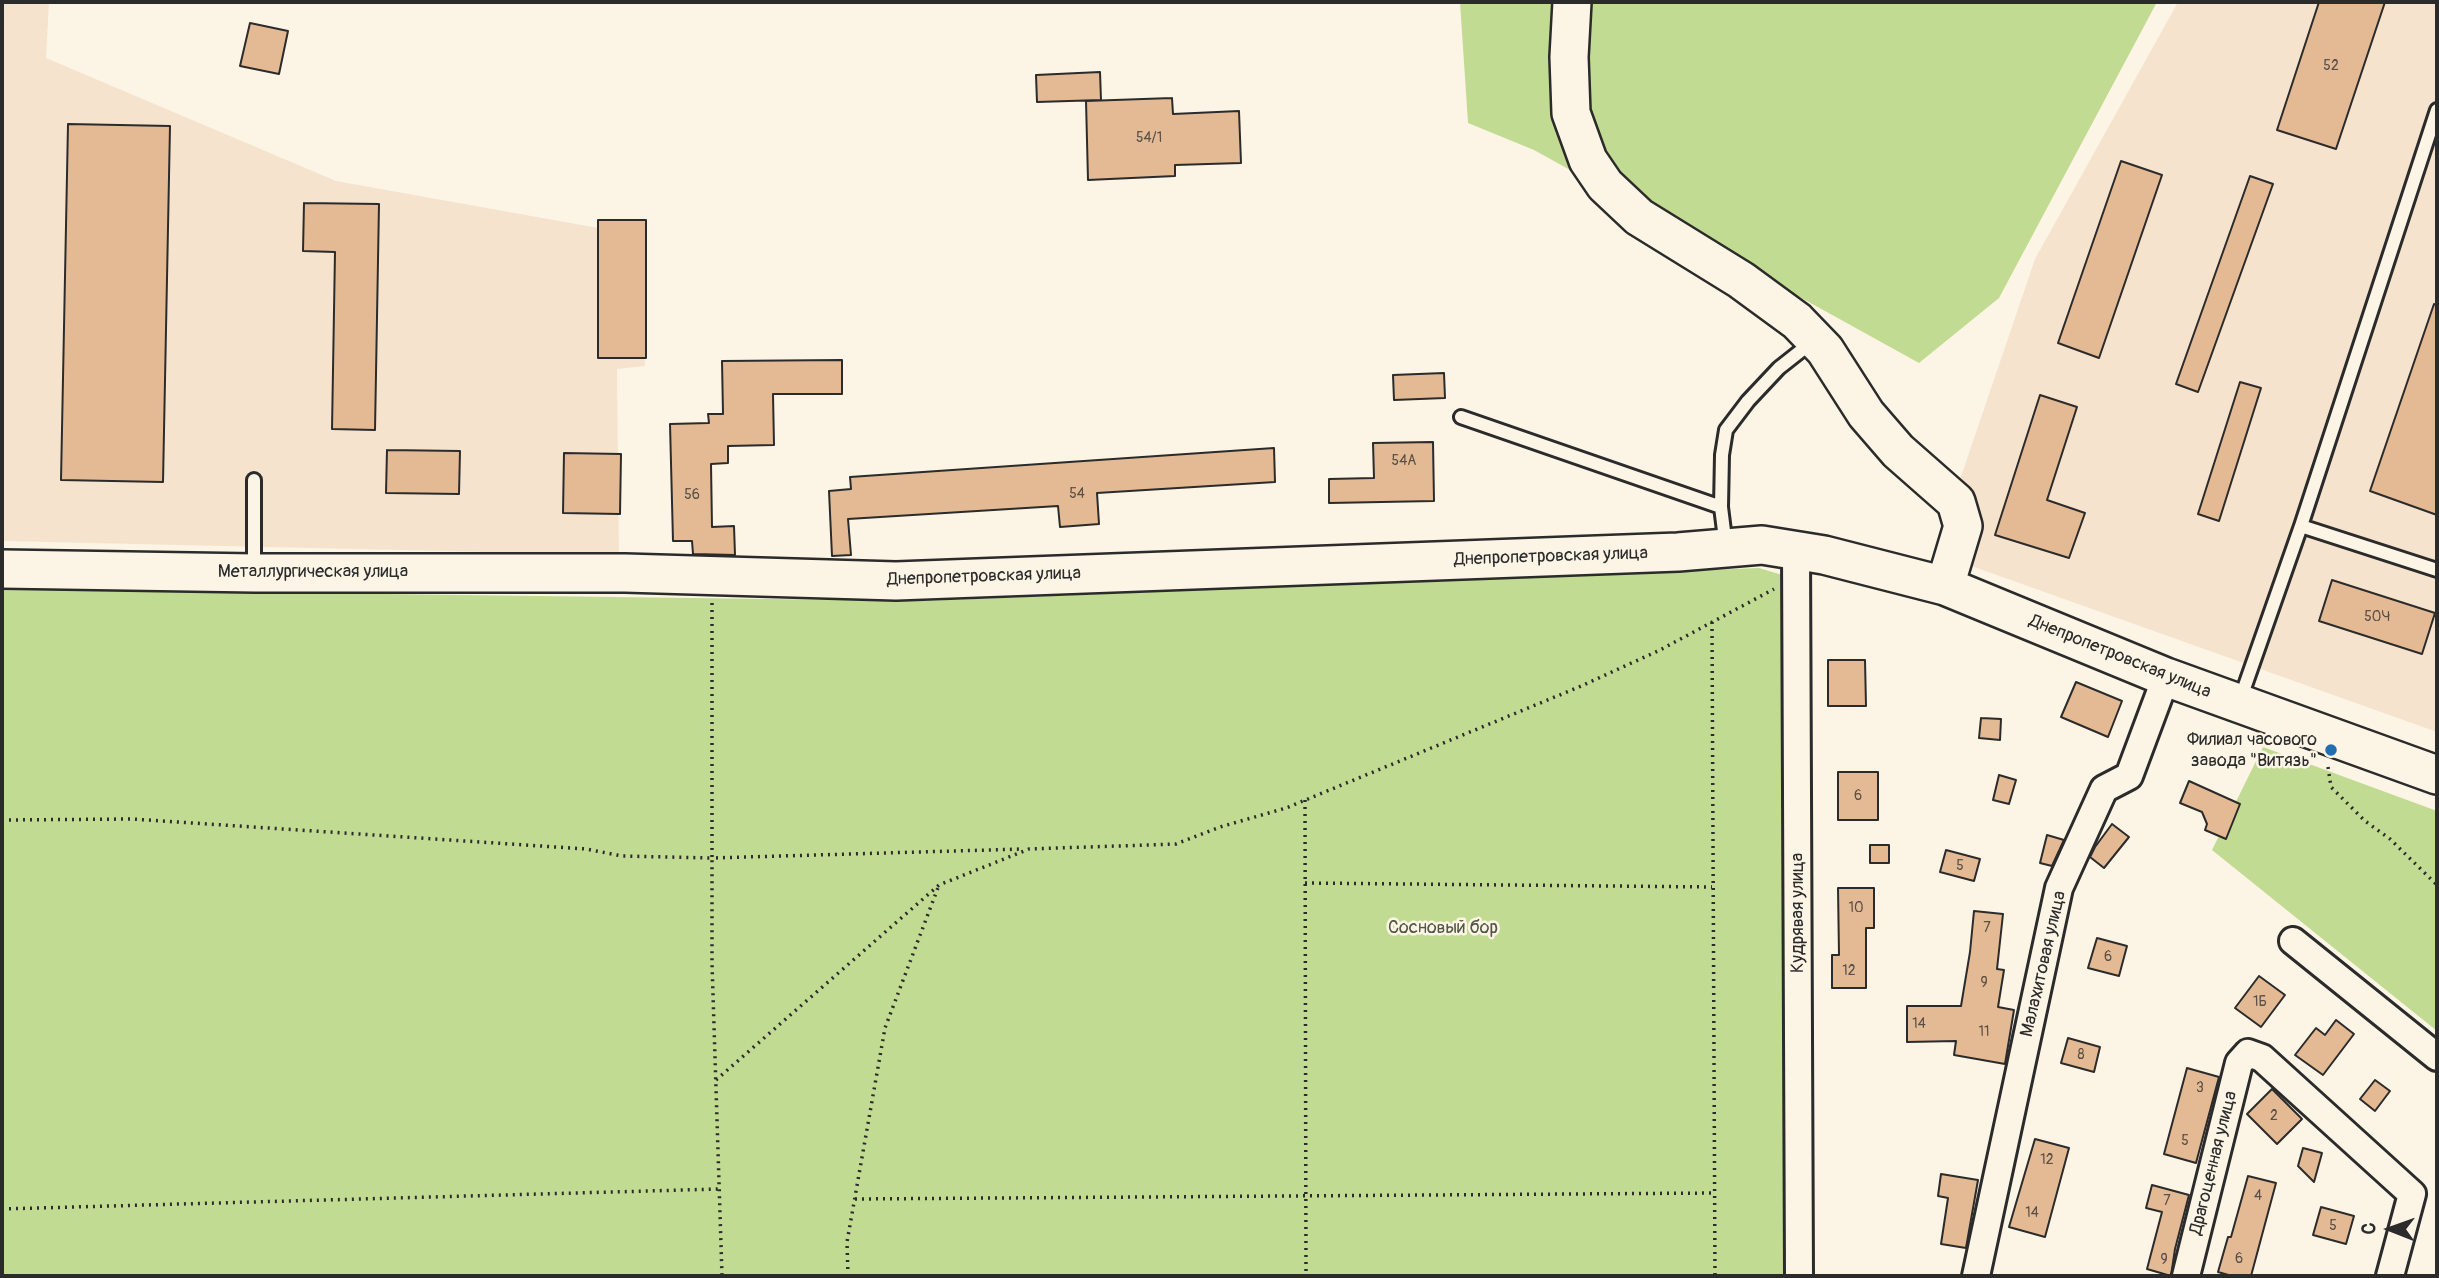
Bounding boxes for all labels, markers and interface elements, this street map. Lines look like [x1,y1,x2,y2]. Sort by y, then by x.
house number: 52 [2323,58,2339,74]
house number: 54/1 [1136,130,1162,146]
house number: 54А [1392,453,1416,469]
house number: 54 [1069,486,1085,502]
house number: 56 [684,487,700,503]
street label: Днепропетровская улица [1454,543,1648,571]
street label: Металлургическая улица [218,561,408,583]
street label: Днепропетровская улица [887,563,1081,591]
house number: 50Ч [2364,609,2390,625]
street label: Днепропетровская улица [2026,611,2214,703]
place label: Филиал часового завода "Витязь" [2187,729,2317,772]
marker: Филиал часового завода "Витязь" [2323,742,2339,758]
house number: 6 [1854,788,1862,804]
street label: Кудрявая улица [1787,853,1809,973]
house number: 5 [1956,858,1964,874]
street label: Малахитовая улица [2017,889,2071,1039]
house number: 10 [1848,900,1864,916]
park label: Сосновый бор [1388,917,1498,939]
house number: 7 [1983,920,1991,936]
house number: 6 [2104,949,2112,965]
house number: 12 [1842,963,1856,979]
house number: 9 [1980,975,1988,991]
house number: 1Б [2253,994,2267,1010]
house number: 14 [1912,1016,1926,1032]
house number: 11 [1979,1024,1989,1040]
house number: 8 [2077,1047,2085,1063]
house number: 3 [2196,1080,2204,1096]
street label: Драгоценная улица [2186,1089,2242,1237]
house number: 2 [2270,1108,2278,1124]
house number: 5 [2181,1133,2189,1149]
house number: 12 [2040,1152,2054,1168]
house number: 4 [2254,1188,2262,1204]
house number: 7 [2163,1193,2171,1209]
north arrow [2355,1194,2425,1264]
house number: 14 [2025,1205,2039,1221]
house number: 5 [2329,1218,2337,1234]
text: С [2357,1223,2381,1235]
house number: 6 [2235,1251,2243,1267]
house number: 9 [2160,1252,2168,1268]

